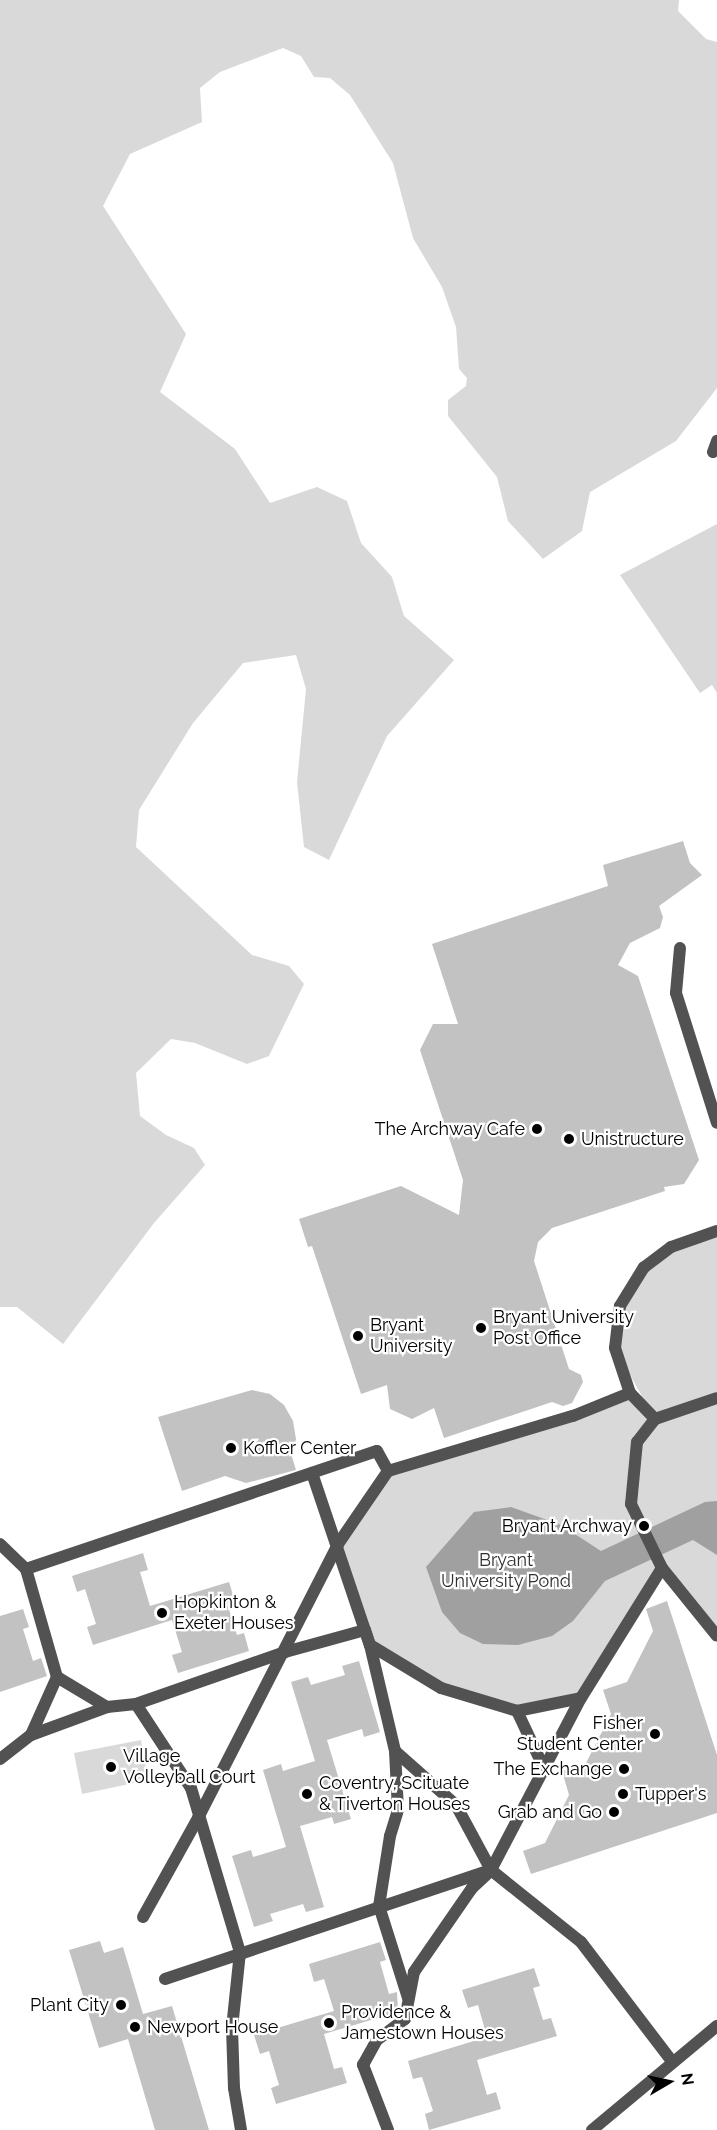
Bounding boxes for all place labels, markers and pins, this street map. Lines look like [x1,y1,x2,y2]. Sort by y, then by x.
place label: The Archway Cafe [373,1118,525,1140]
marker: The Archway Cafe [530,1122,544,1136]
place label: Unistructure [581,1128,684,1150]
marker: Unistructure [562,1132,576,1146]
place label: Bryant University Post Office [493,1307,634,1350]
place label: Bryant University [370,1315,452,1358]
marker: Bryant University Post Office [474,1321,488,1335]
marker: Bryant University [351,1329,365,1343]
place label: Koffler Center [243,1437,357,1459]
marker: Koffler Center [224,1441,238,1455]
place label: Bryant Archway [501,1515,632,1537]
marker: Bryant Archway [637,1519,651,1533]
place label: Hopkinton & Exeter Houses [174,1592,294,1634]
marker: Hopkinton & Exeter Houses [155,1606,169,1620]
place label: Fisher Student Center [517,1713,643,1756]
marker: Fisher Student Center [648,1727,662,1741]
place label: Village Volleyball Court [123,1746,256,1788]
place label: The Exchange [493,1758,612,1780]
marker: Village Volleyball Court [104,1760,118,1774]
marker: The Exchange [617,1762,631,1776]
place label: Coventry, Scituate & Tiverton Houses [319,1773,471,1816]
place label: Tupper's [635,1783,706,1805]
marker: Coventry, Scituate & Tiverton Houses [300,1787,314,1801]
marker: Tupper's [616,1787,630,1801]
place label: Grab and Go [498,1801,602,1823]
marker: Grab and Go [607,1805,621,1819]
place label: Plant City [30,1994,109,2016]
marker: Plant City [114,1998,128,2012]
place label: Providence & Jamestown Houses [341,2002,504,2044]
place label: Newport House [147,2016,278,2038]
marker: Providence & Jamestown Houses [322,2016,336,2030]
marker: Newport House [128,2020,142,2034]

